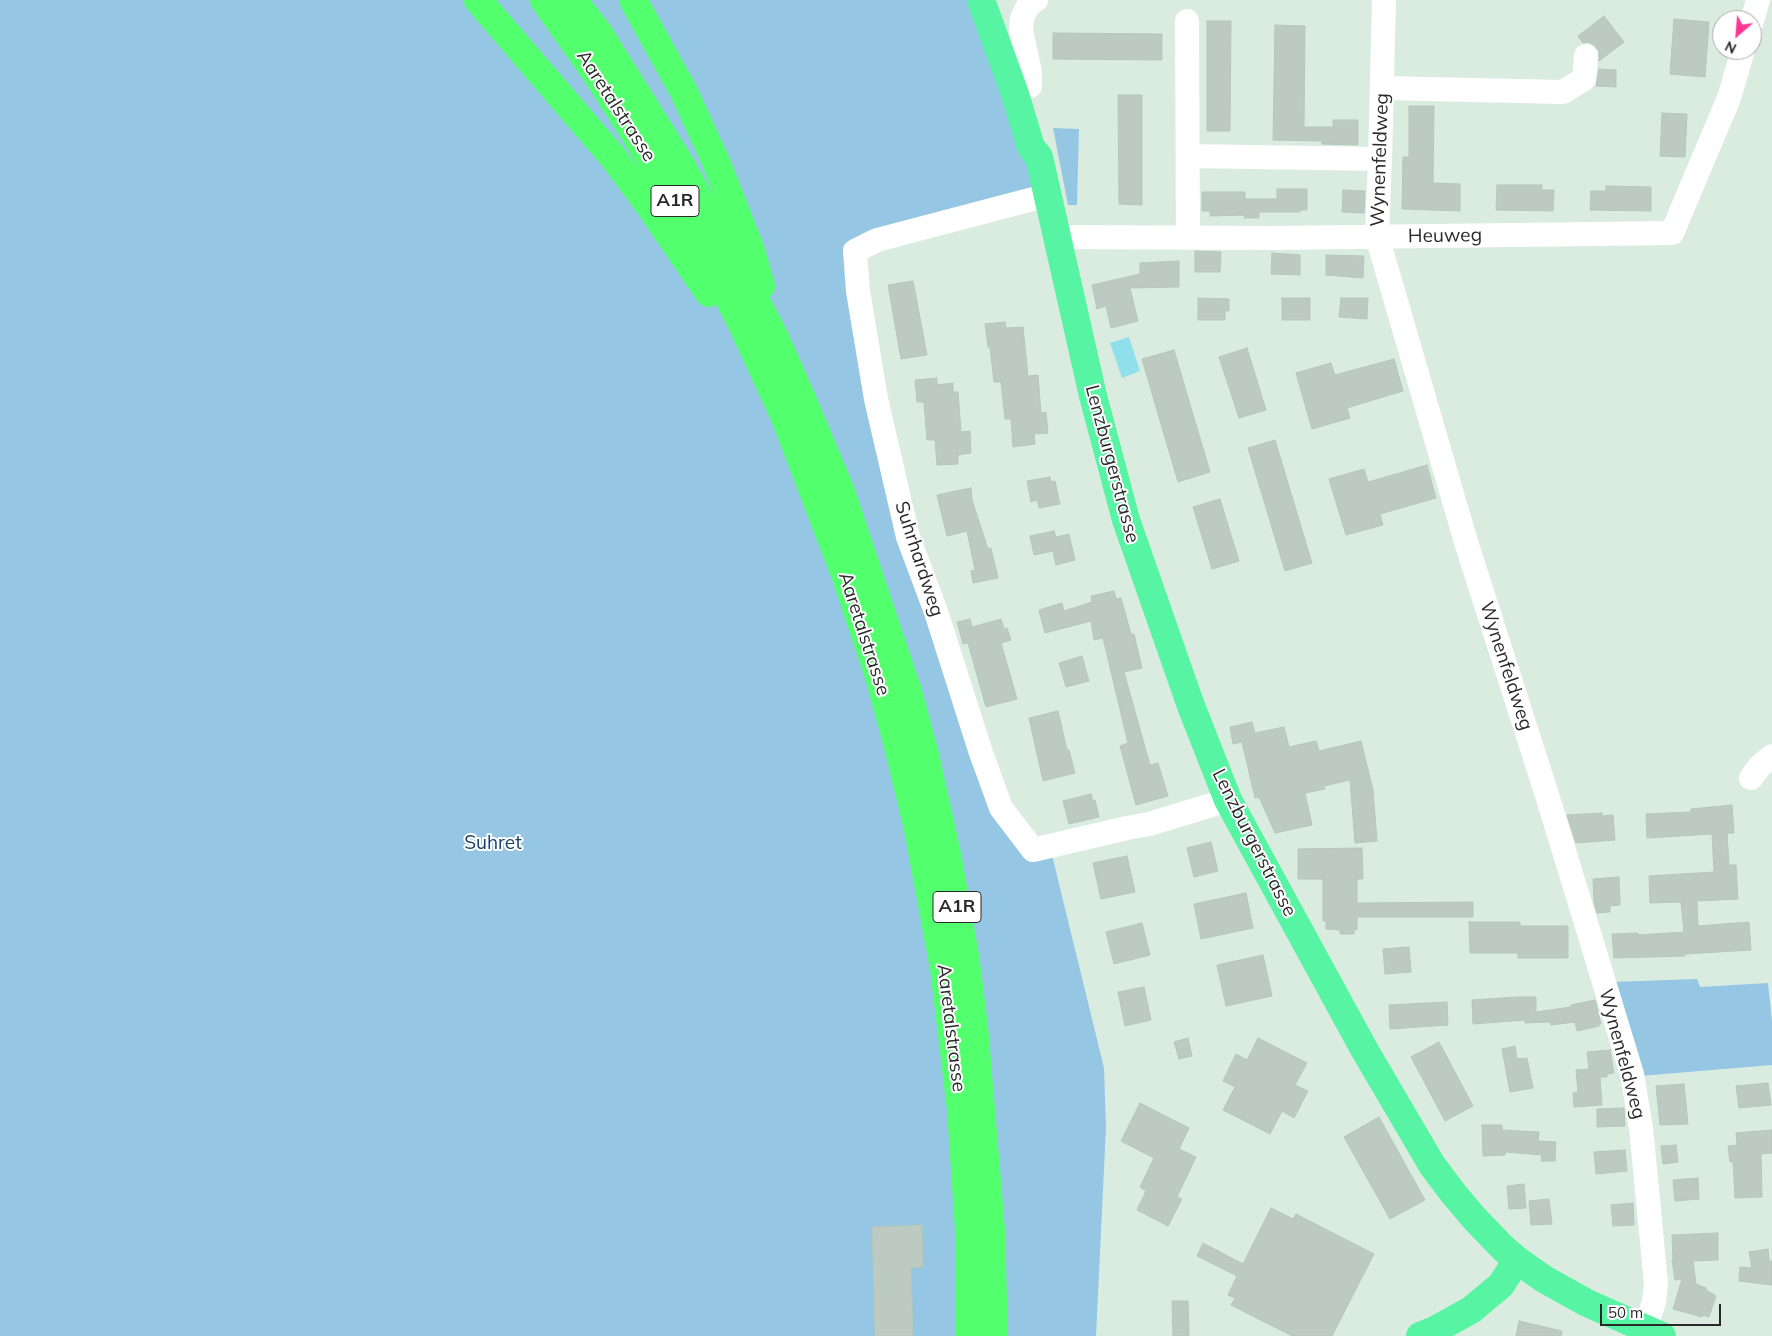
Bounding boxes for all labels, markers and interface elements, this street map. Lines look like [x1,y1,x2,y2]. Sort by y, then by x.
north arrow [1712,10,1762,60]
text: N [1722,37,1739,58]
street label: Aaretalstrasse [571,46,661,166]
street label: Wynenfeldweg [1366,93,1394,227]
road number: A1R [651,186,699,217]
street label: Heuweg [1408,224,1482,248]
street label: Lenzburgerstrasse [1080,382,1144,546]
street label: Suhrhardweg [890,499,948,619]
street label: Aaretalstrasse [833,569,895,699]
street label: Wynenfeldweg [1474,599,1538,733]
street label: Lenzburgerstrasse [1207,765,1301,921]
park label: Suhret [464,832,522,854]
road number: A1R [933,892,981,922]
street label: Aaretalstrasse [932,963,970,1093]
street label: Wynenfeldweg [1594,986,1650,1122]
scale bar [1602,1294,1723,1326]
text: 50 m [1608,1303,1643,1322]

